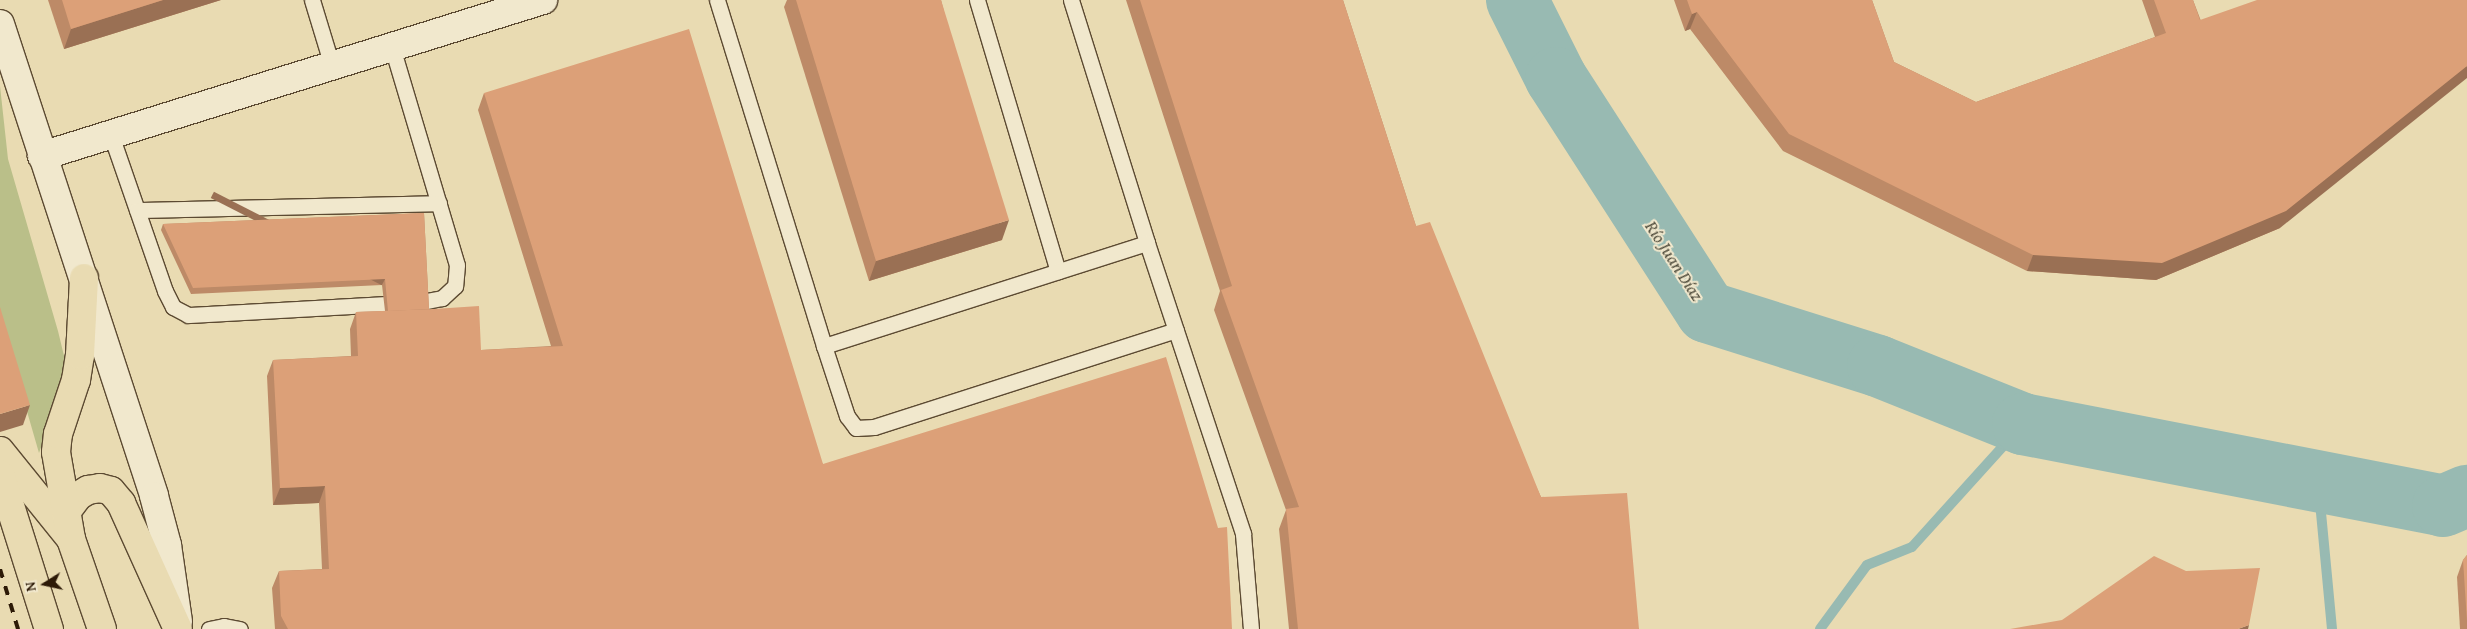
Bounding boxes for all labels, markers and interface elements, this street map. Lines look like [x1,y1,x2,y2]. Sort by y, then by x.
water label: Río Juan Díaz [1640,217,1708,305]
north arrow [20,559,70,609]
text: N [20,580,41,593]

